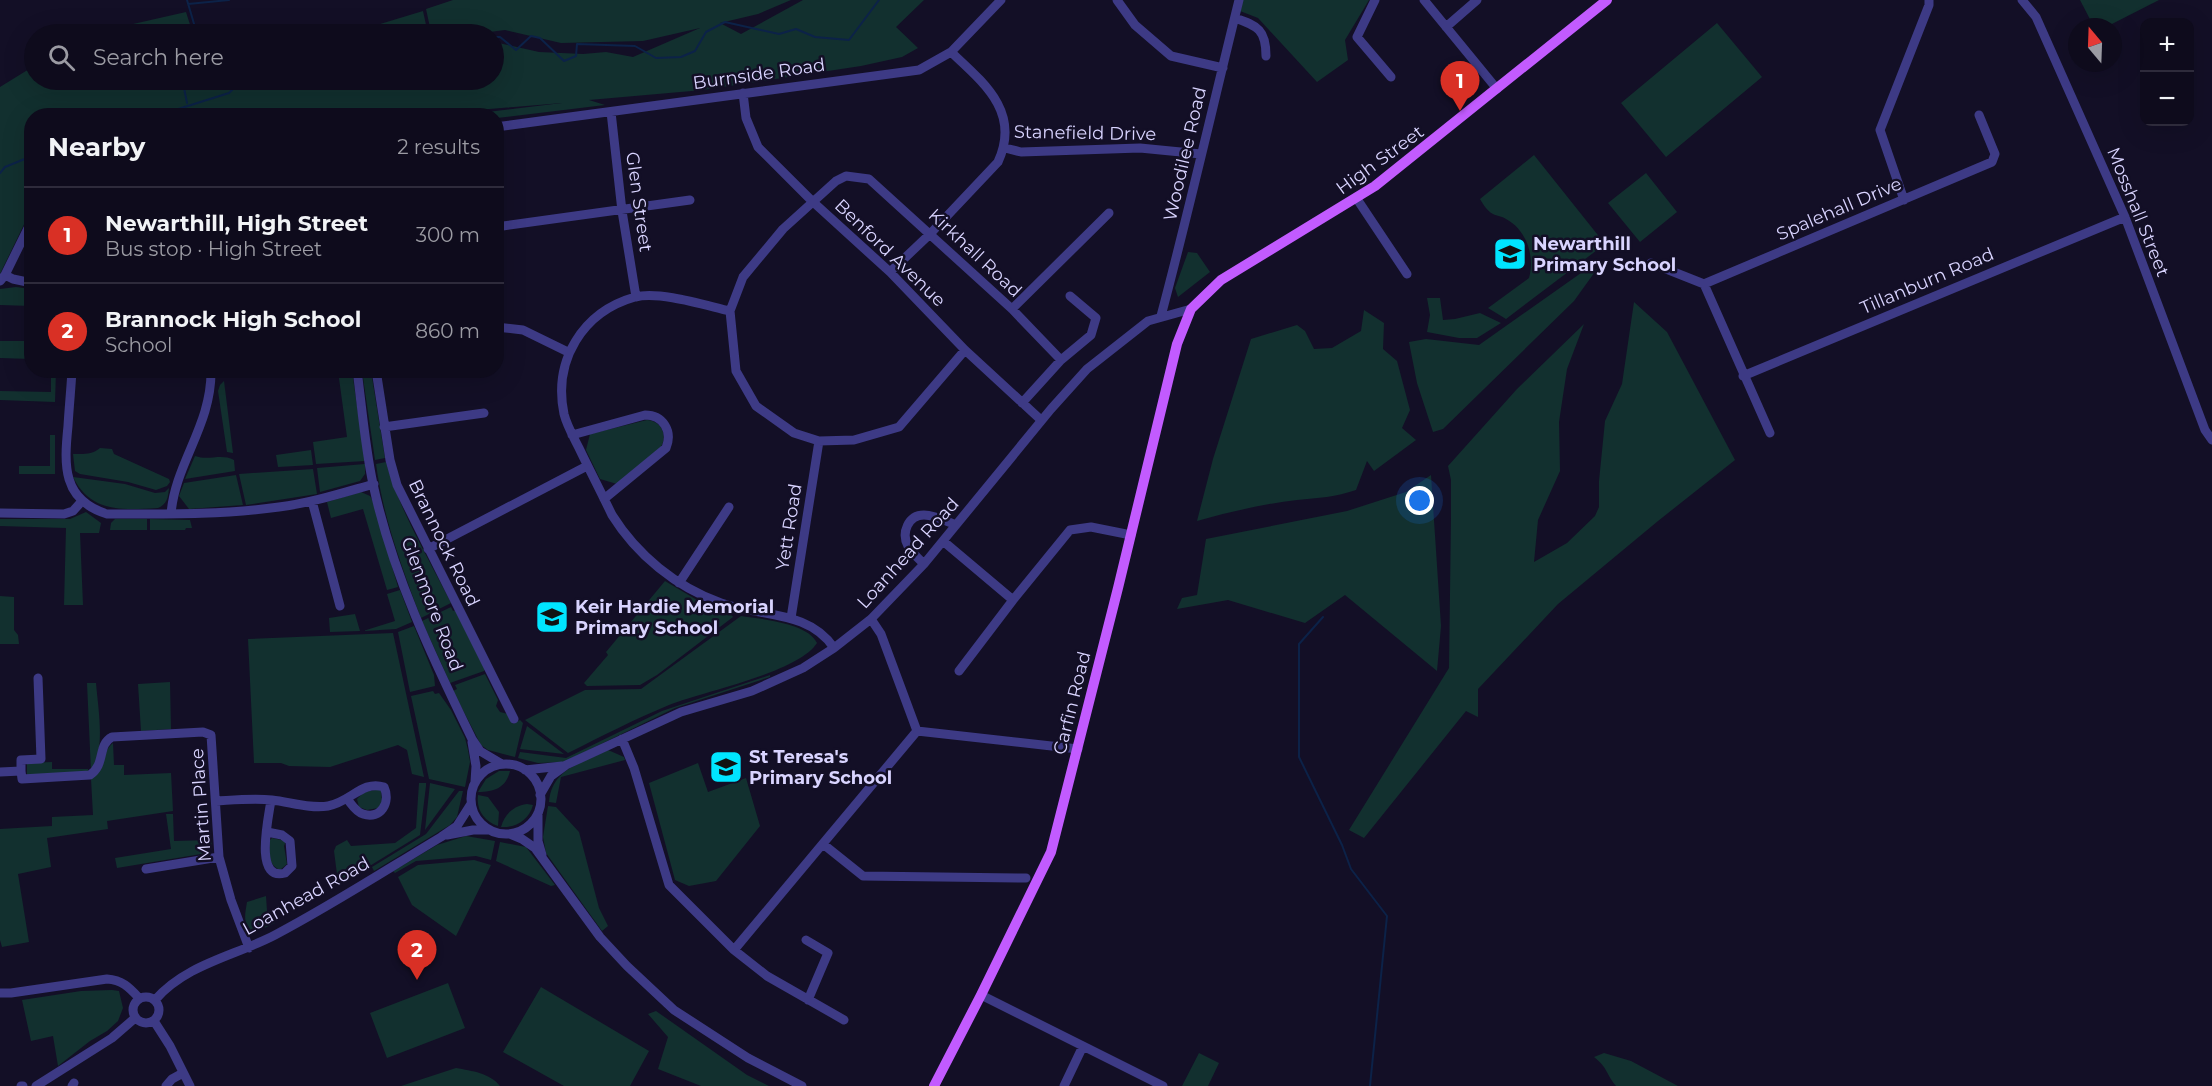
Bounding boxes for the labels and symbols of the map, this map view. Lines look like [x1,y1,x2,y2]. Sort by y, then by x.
north arrow [2068,18,2122,72]
street label: Burnside Road [691,54,827,94]
pin: 1 [1440,62,1480,111]
street label: Woodilee Road [1159,85,1211,223]
street label: Stanefield Drive [1014,121,1157,145]
street label: High Street [1332,121,1428,199]
street label: Mosshall Street [2102,144,2174,280]
street label: Glen Street [621,150,657,254]
street label: Spalehall Drive [1773,173,1905,245]
street label: Benford Avenue [830,194,950,312]
street label: Kirkhall Road [924,204,1026,302]
place label: Newarthill Primary School [1533,233,1676,276]
school or university icon: Newarthill Primary School [1492,236,1528,272]
street label: Tillanburn Road [1857,243,1997,319]
street label: Brannock Road [404,476,484,610]
street label: Yett Road [771,482,807,572]
your location [1405,486,1434,515]
street label: Loanhead Road [852,493,964,613]
street label: Glenmore Road [396,534,468,674]
place label: Keir Hardie Memorial Primary School [575,596,774,639]
school or university icon: Keir Hardie Memorial Primary School [534,599,570,635]
street label: Carfin Road [1049,649,1095,757]
place label: St Teresa's Primary School [749,746,892,789]
street label: Martin Place [186,747,216,862]
school or university icon: St Teresa's Primary School [708,749,744,785]
street label: Loanhead Road [239,852,373,940]
pin: 2 [398,930,436,980]

